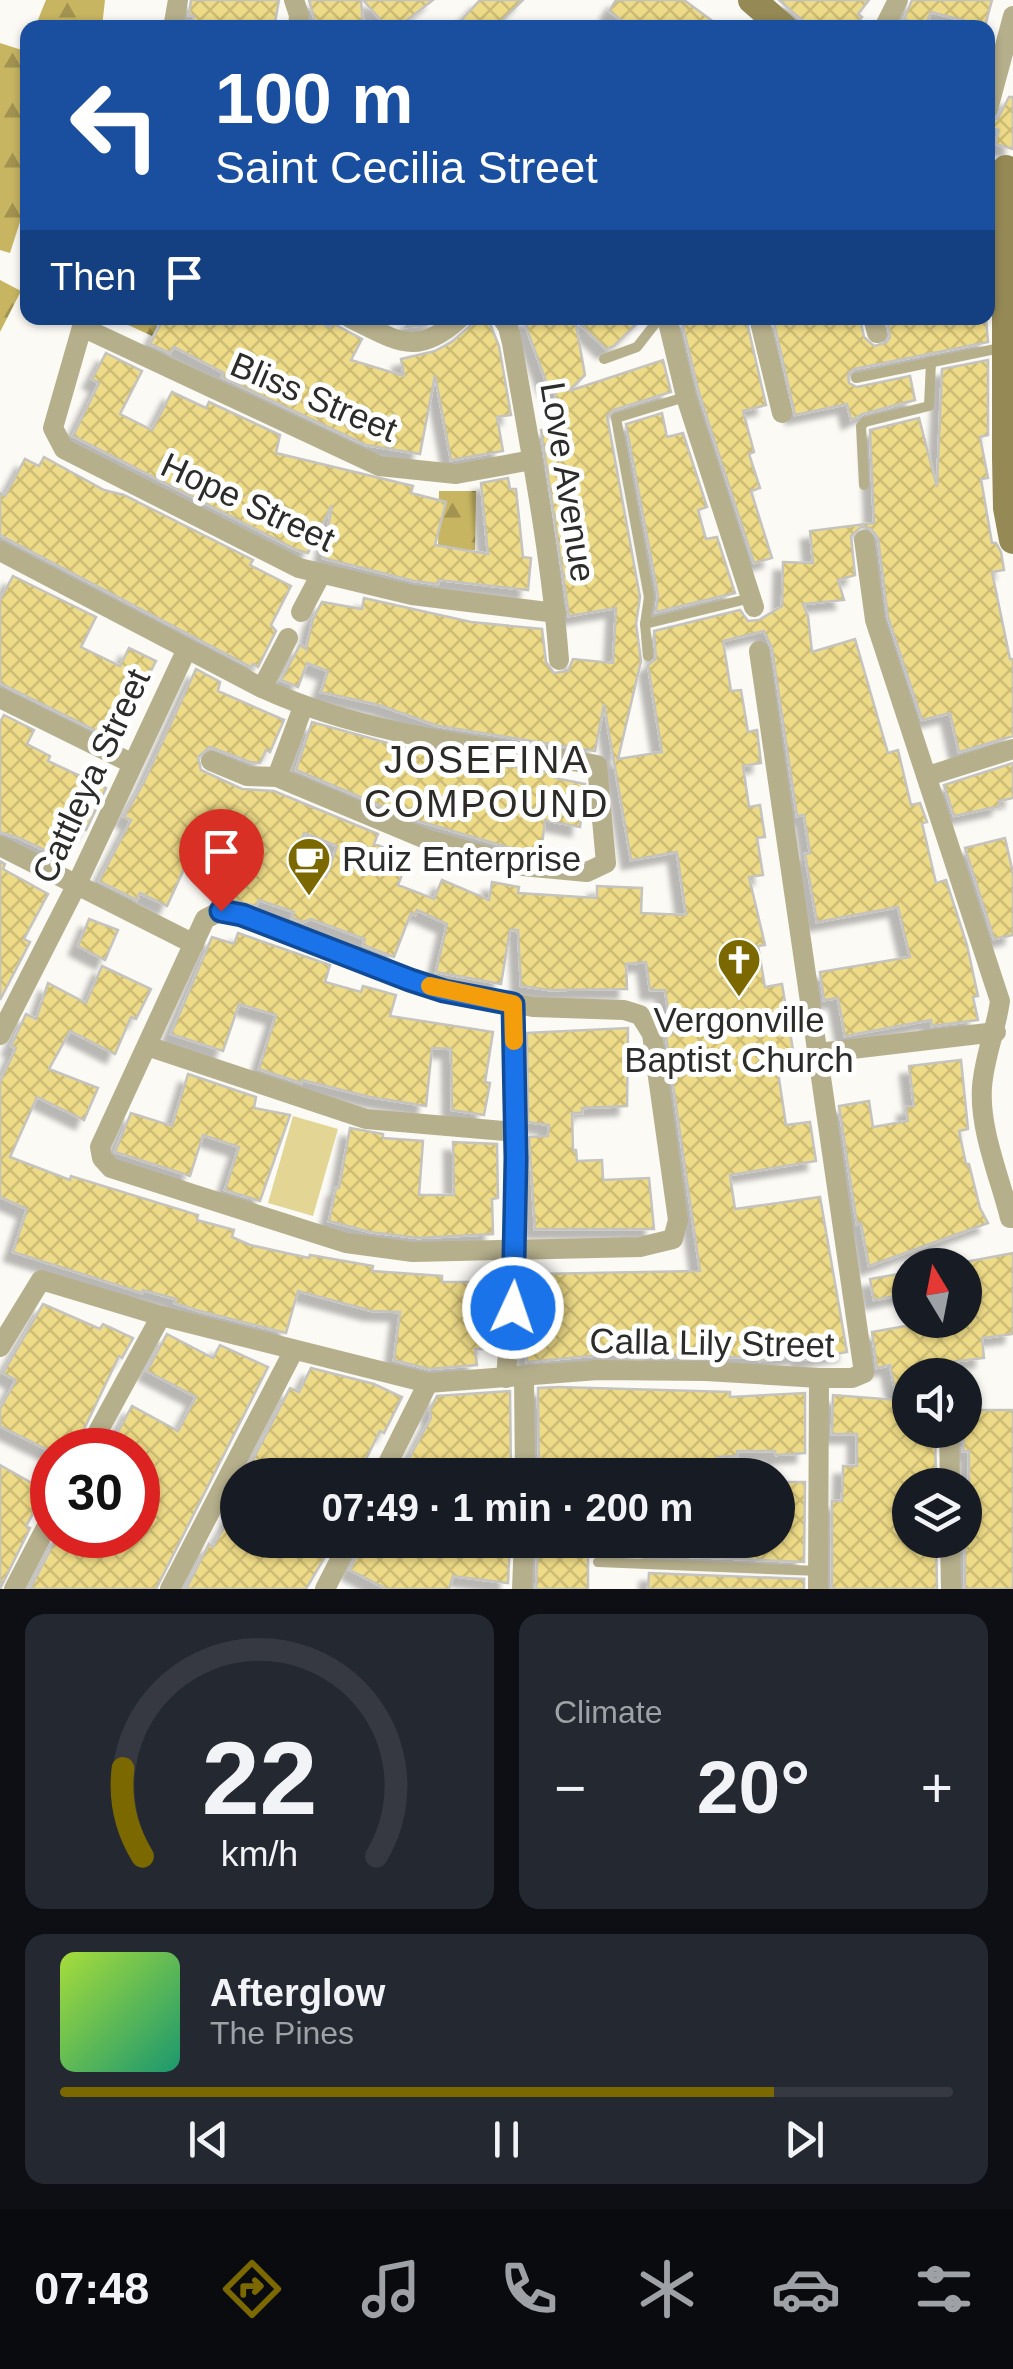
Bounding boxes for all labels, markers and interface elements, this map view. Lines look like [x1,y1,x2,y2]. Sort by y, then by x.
icon: left [50,60,180,190]
text: 100 m [215,60,413,138]
text: Saint Cecilia Street [215,142,598,193]
icon: arrive [157,250,212,305]
text: Then [50,256,137,298]
street label: Bliss Street [225,344,404,449]
street label: Love Avenue [533,379,604,585]
street label: Hope Street [155,444,341,559]
street label: Cattleya Street [24,662,157,889]
district label: JOSEFINA COMPOUND [364,739,610,825]
pin [179,809,264,912]
icon: arrive [194,824,249,879]
cafe icon: Ruiz Enterprise [286,836,332,897]
place label: Ruiz Enterprise [342,839,581,878]
church icon: Vergonville Baptist Church [716,937,762,998]
place label: Vergonville Baptist Church [624,1000,854,1079]
north arrow [892,1248,982,1338]
map controls [892,1248,982,1558]
position arrow [461,1256,565,1360]
street label: Calla Lily Street [589,1321,835,1364]
button: sound [892,1358,982,1448]
speed limit sign: 30 [30,1428,160,1558]
button: layers [892,1468,982,1558]
text: 07:49 · 1 min · 200 m [322,1487,693,1529]
text: Climate [554,1694,662,1730]
text: 22 [202,1720,317,1836]
text: 20° [697,1745,810,1829]
text: − [554,1757,586,1819]
text: + [921,1757,953,1819]
text: km/h [221,1834,298,1874]
text: Afterglow [210,1972,385,2014]
text: The Pines [210,2015,354,2051]
icon: previous [181,2112,236,2167]
icon: pause [479,2112,534,2167]
icon: next [777,2112,832,2167]
icon: directions [217,2254,287,2324]
icon: music [356,2254,426,2324]
icon: phone [494,2254,564,2324]
icon: climate [632,2254,702,2324]
icon: car [771,2254,841,2324]
icon: filters [909,2254,979,2324]
text: 07:48 [34,2263,149,2314]

